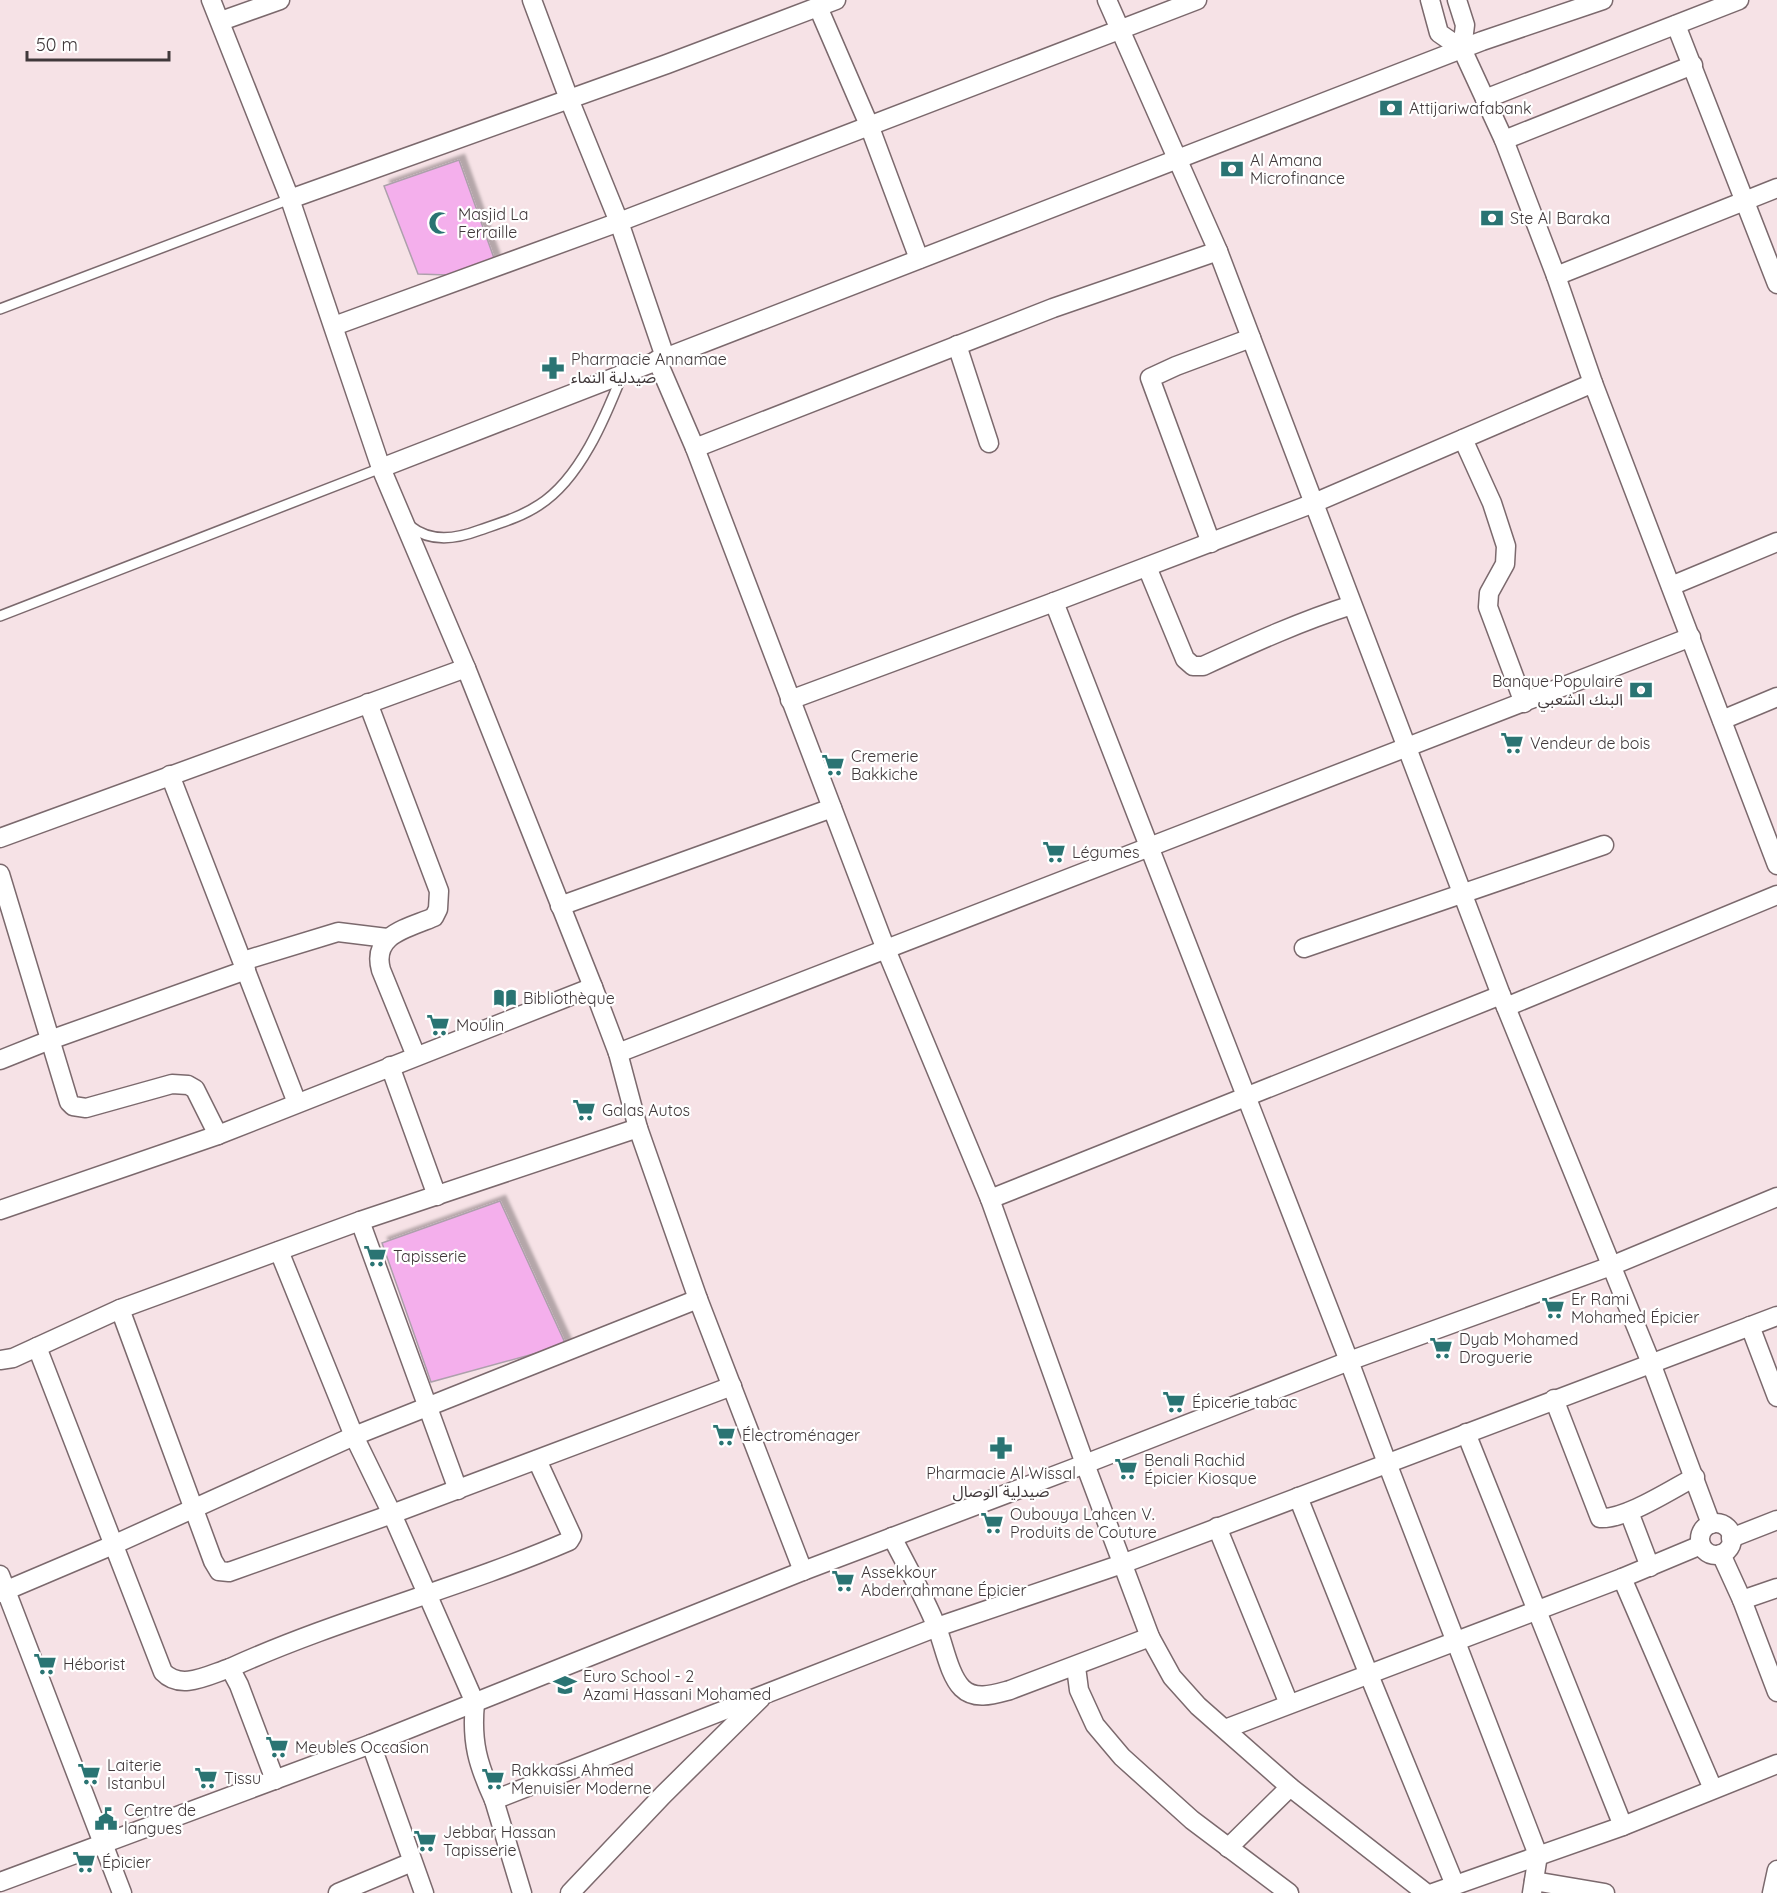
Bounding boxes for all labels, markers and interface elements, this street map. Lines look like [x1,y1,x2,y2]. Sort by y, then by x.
scale bar [27,24,170,62]
text: 50 m [36,33,78,56]
bank icon: Attijariwafabank [1378,95,1404,121]
place label: Attijariwafabank [1409,98,1532,118]
place label: Al Amana Microfinance [1250,150,1345,188]
bank icon: Al Amana Microfinance [1219,156,1245,182]
place label: Masjid La Ferraille [458,204,528,242]
bank icon: Ste Al Baraka [1479,205,1505,231]
place label: Ste Al Baraka [1510,208,1610,228]
mosque icon: Masjid La Ferraille [427,210,453,236]
place label: Pharmacie Annamae صيدلية النماء [571,349,727,387]
pharmacy icon: Pharmacie Annamae صيدلية النماء [540,355,566,381]
place label: Banque Populaire البنك الشعبي [1492,671,1623,712]
bank icon: Banque Populaire البنك الشعبي [1628,677,1654,703]
supermarket icon: Vendeur de bois [1499,730,1525,756]
place label: Vendeur de bois [1530,733,1650,753]
place label: Cremerie Bakkiche [851,746,919,784]
supermarket icon: Cremerie Bakkiche [820,752,846,778]
supermarket icon: Légumes [1041,839,1067,865]
place label: Légumes [1072,842,1140,862]
library icon: Bibliothèque [492,985,518,1011]
place label: Bibliothèque [523,988,615,1008]
supermarket icon: Moulin [425,1012,451,1038]
place label: Moulin [456,1015,504,1035]
supermarket icon: Galas Autos [571,1097,597,1123]
place label: Galas Autos [602,1100,690,1120]
supermarket icon: Tapisserie [362,1243,388,1269]
place label: Tapisserie [393,1246,467,1266]
place label: Er Rami Mohamed Épicier [1571,1289,1700,1327]
supermarket icon: Er Rami Mohamed Épicier [1540,1295,1566,1321]
place label: Dyab Mohamed Droguerie [1459,1329,1578,1367]
supermarket icon: Dyab Mohamed Droguerie [1428,1335,1454,1361]
supermarket icon: Épicerie tabac [1161,1389,1187,1415]
place label: Épicerie tabac [1192,1392,1297,1412]
supermarket icon: Électroménager [711,1422,737,1448]
place label: Électroménager [742,1425,860,1445]
pharmacy icon: Pharmacie Al Wissal صيدلية الوصال [988,1435,1014,1461]
place label: Benali Rachid Épicier Kiosque [1144,1450,1257,1488]
supermarket icon: Benali Rachid Épicier Kiosque [1113,1456,1139,1482]
place label: Pharmacie Al Wissal صيدلية الوصال [926,1463,1076,1502]
place label: Oubouya Lahcen V. Produits de Couture [1010,1504,1157,1542]
supermarket icon: Oubouya Lahcen V. Produits de Couture [979,1510,1005,1536]
place label: Assekkour Abderrahmane Épicier [861,1562,1027,1600]
supermarket icon: Assekkour Abderrahmane Épicier [830,1568,856,1594]
supermarket icon: Héborist [32,1651,58,1677]
place label: Héborist [63,1654,125,1674]
place label: Euro School - 2 Azami Hassani Mohamed [583,1666,771,1704]
school or university icon: Euro School - 2 Azami Hassani Mohamed [552,1672,578,1698]
supermarket icon: Meubles Occasion [264,1734,290,1760]
place label: Meubles Occasion [295,1737,429,1757]
place label: Laiterie Istanbul [107,1755,165,1793]
place label: Rakkassi Ahmed Menuisier Moderne [511,1760,652,1798]
supermarket icon: Laiterie Istanbul [76,1761,102,1787]
supermarket icon: Tissu [193,1765,219,1791]
supermarket icon: Rakkassi Ahmed Menuisier Moderne [480,1766,506,1792]
place label: Tissu [224,1768,261,1788]
place label: Centre de langues [124,1800,196,1838]
public building icon: Centre de langues [93,1806,119,1832]
place label: Jebbar Hassan Tapisserie [443,1822,556,1860]
supermarket icon: Jebbar Hassan Tapisserie [412,1828,438,1854]
supermarket icon: Épicier [71,1849,97,1875]
place label: Épicier [102,1852,151,1872]

